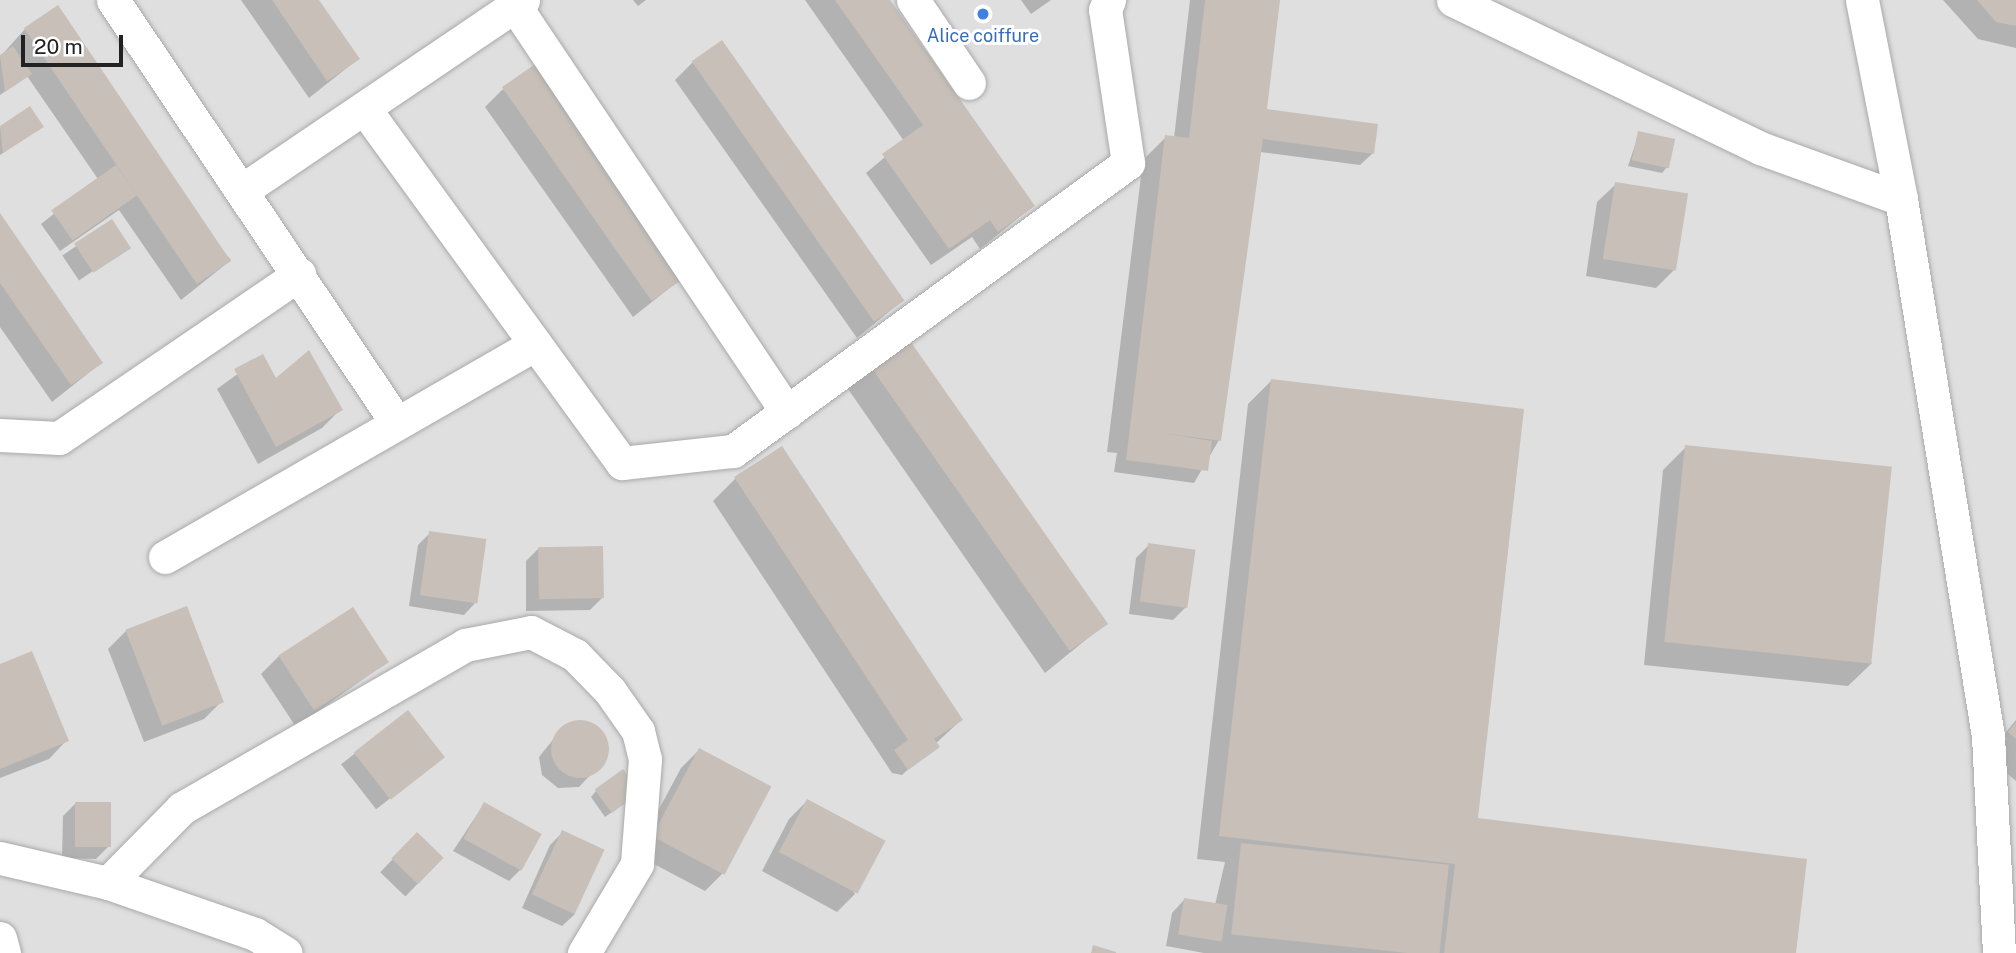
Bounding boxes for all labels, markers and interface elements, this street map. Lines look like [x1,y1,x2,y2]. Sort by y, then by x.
marker: Alice coiffure [975,6,991,22]
scale bar [24,21,126,65]
place label: Alice coiffure [927,25,1039,47]
text: 20 m [34,34,83,59]

